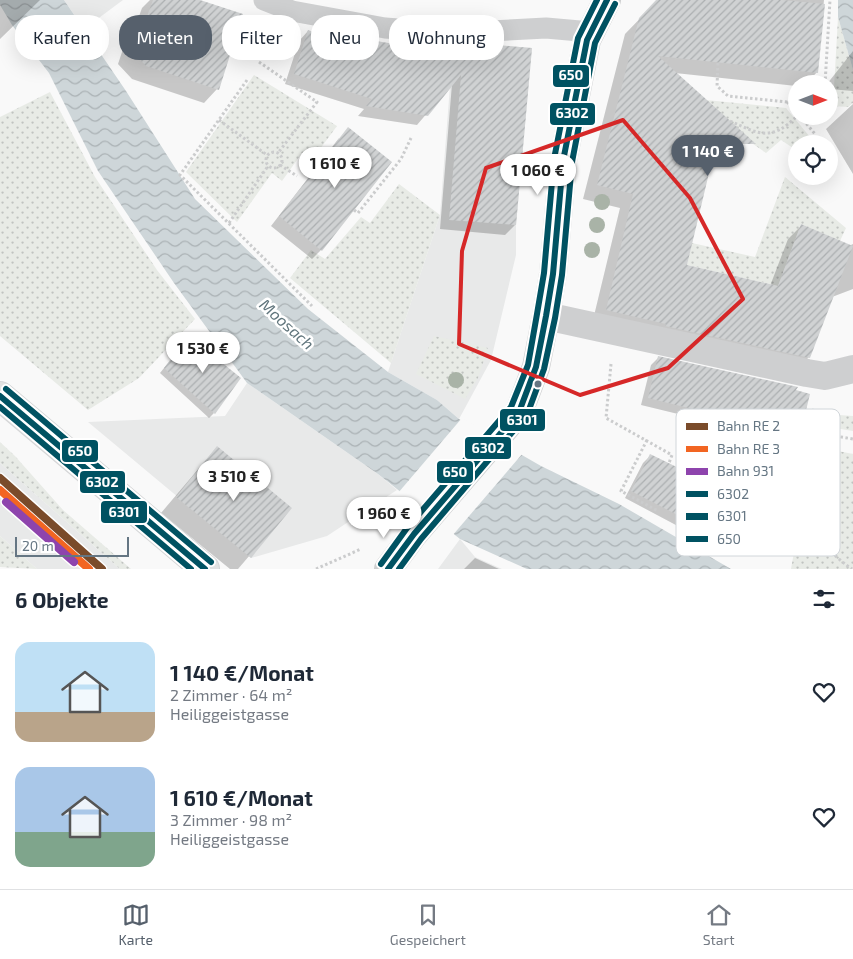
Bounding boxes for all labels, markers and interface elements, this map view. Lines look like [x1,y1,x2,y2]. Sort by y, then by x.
chip: Kaufen [15,15,109,60]
chip: Mieten [119,15,212,60]
chip: Filter [222,15,301,60]
chip: Neu [311,15,379,60]
chip: Wohnung [389,15,504,60]
line badge: 650 [552,64,590,88]
text: 650 [559,66,584,83]
north arrow [788,75,838,125]
map controls [788,75,838,185]
line badge: 6302 [549,102,596,126]
text: 6302 [555,104,589,121]
pin: 1 140 € [662,134,754,177]
button: locate [788,135,838,185]
text: 1 140 € [682,141,734,160]
pin: 1 610 € [289,146,381,189]
text: 1 610 € [310,153,360,172]
pin: 1 060 € [492,154,584,196]
text: 1 060 € [511,160,565,179]
water label: Moosach [256,294,318,353]
pin: 1 530 € [157,332,249,374]
text: 1 530 € [177,338,229,357]
unlabelled marker [533,379,543,389]
line badge: 6301 [499,408,546,432]
legend [676,409,840,556]
text: 6301 [506,411,538,428]
text: Bahn RE 2 [717,417,780,434]
line badge: 6302 [464,436,512,460]
line badge: 650 [61,439,99,463]
text: 6302 [471,439,505,456]
text: Bahn RE 3 [717,440,780,457]
text: 650 [68,442,93,459]
pin: 3 510 € [188,460,280,502]
line badge: 650 [436,460,474,484]
text: Bahn 931 [717,462,774,479]
text: 650 [443,463,468,480]
text: 3 510 € [208,466,260,485]
line badge: 6302 [79,470,126,494]
text: 6302 [85,473,119,490]
text: 6302 [717,485,749,502]
pin: 1 960 € [338,496,430,539]
line badge: 6301 [100,500,148,524]
text: 6301 [108,503,140,520]
text: 1 960 € [357,503,411,522]
text: 6301 [717,507,747,524]
text: 650 [717,530,741,547]
scale bar [15,534,129,557]
text: 20 m [22,537,54,554]
icon: filters [810,585,838,613]
text: 6 Objekte [15,587,109,612]
text: 1 140 €/Monat [170,660,314,685]
icon: home [55,662,115,722]
icon: heart [810,678,838,706]
text: 2 Zimmer · 64 m² [170,685,292,704]
text: Heiliggeistgasse [170,704,289,723]
text: 1 610 €/Monat [170,785,313,810]
icon: home [55,787,115,847]
icon: heart [810,803,838,831]
text: 3 Zimmer · 98 m² [170,810,292,829]
text: Heiliggeistgasse [170,829,289,848]
tab: Karte [118,901,153,948]
tab: Gespeichert [390,901,466,948]
tab: Start [703,901,735,948]

